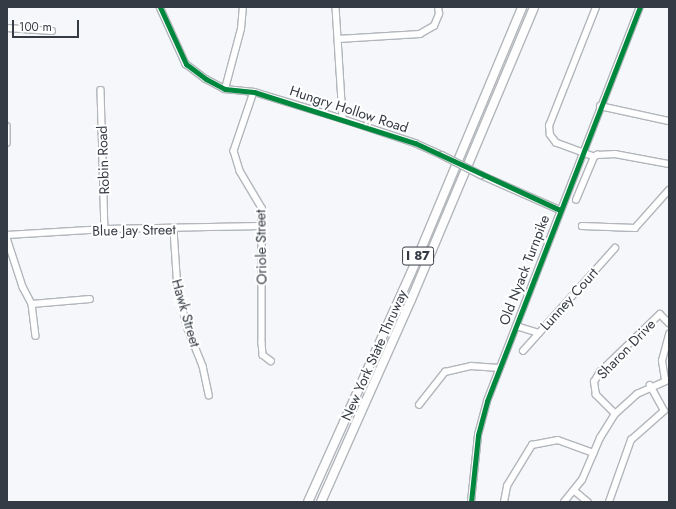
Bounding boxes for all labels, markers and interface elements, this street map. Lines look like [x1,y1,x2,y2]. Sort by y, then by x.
scale bar [14,12,81,38]
text: 100 m [19,18,52,36]
street label: Hungry Hollow Road [288,82,410,136]
street label: Robin Road [93,125,113,195]
street label: Oriole Street [252,209,270,285]
street label: Old Nyack Turnpike [495,212,553,328]
street label: Blue Jay Street [92,221,176,239]
road number: I 87 [402,245,434,267]
street label: Lunney Court [537,264,601,334]
street label: Hawk Street [168,277,204,349]
street label: New York State Thruway [338,287,410,423]
street label: Sharon Drive [593,316,659,382]

